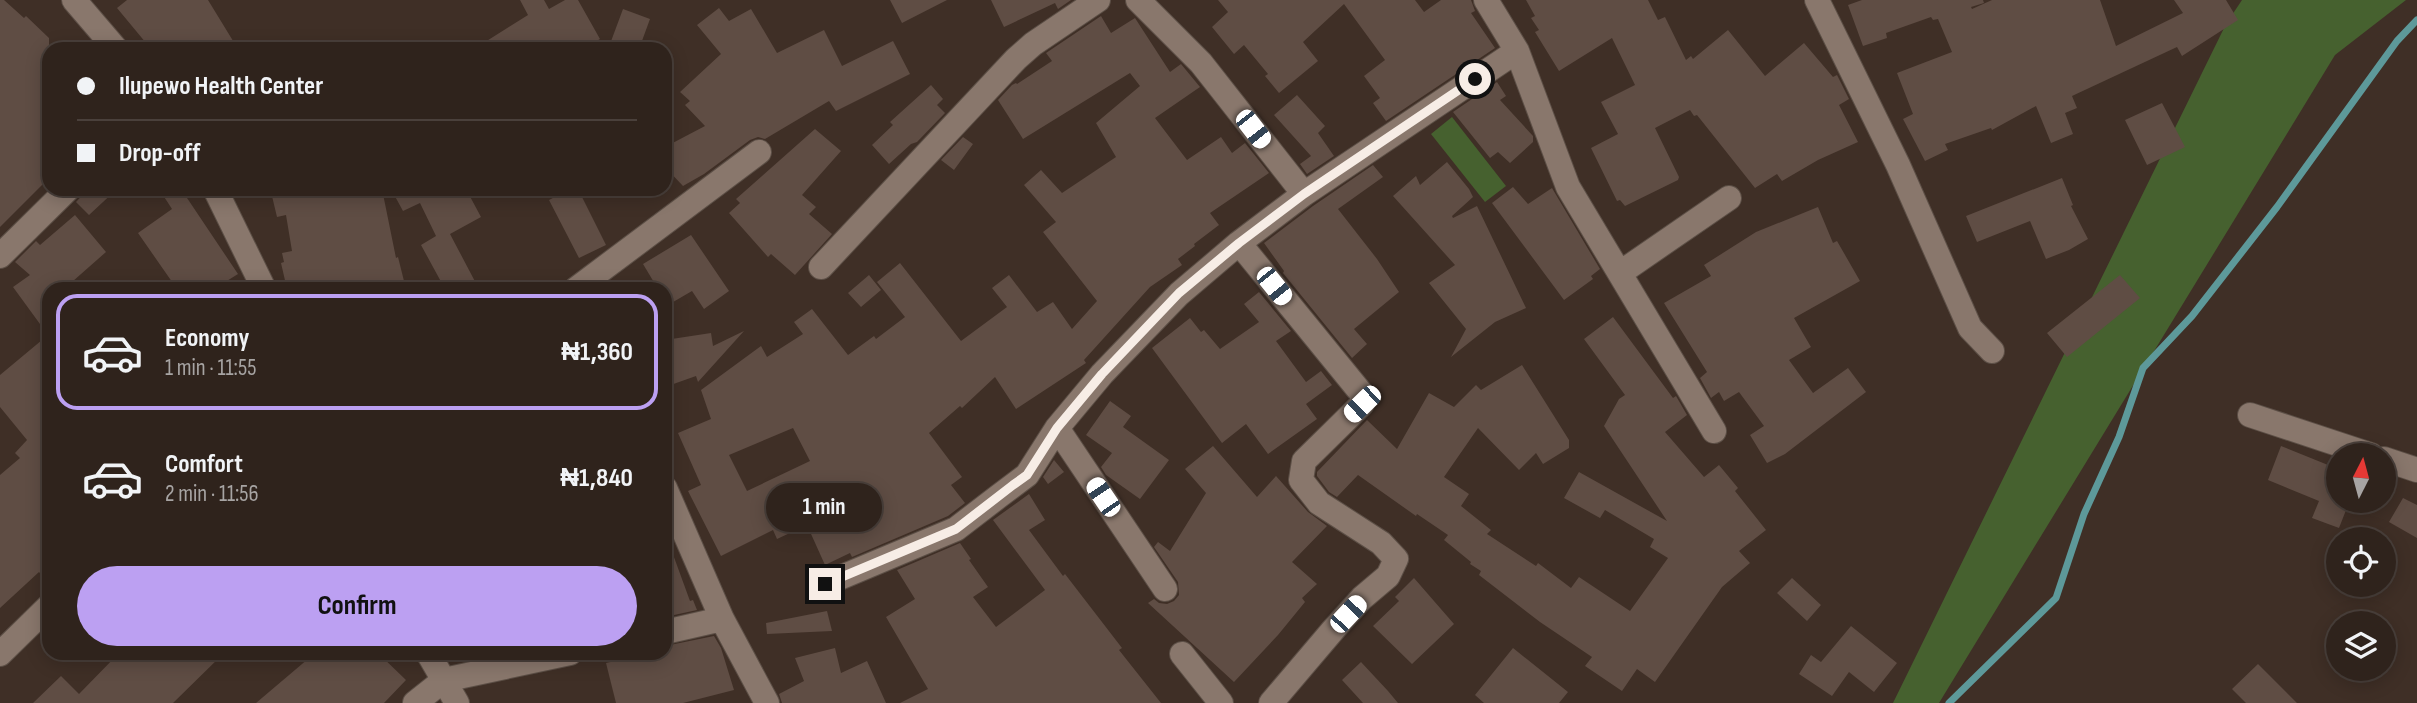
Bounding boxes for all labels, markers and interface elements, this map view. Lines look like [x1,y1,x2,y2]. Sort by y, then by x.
route start [1459,63,1491,95]
text: Ilupewo Health Center [119,71,323,102]
car [1232,106,1275,152]
text: Drop-off [119,138,200,169]
car [1253,263,1296,309]
icon: car [81,321,144,384]
text: Economy [165,323,249,354]
text: ₦1,360 [561,337,633,368]
text: 1 min · 11:55 [165,354,256,382]
car [1340,382,1385,426]
north arrow [2326,443,2396,513]
map controls [2326,443,2396,681]
icon: car [81,447,144,510]
text: Comfort [165,449,243,480]
text: ₦1,840 [560,463,633,494]
car [1083,474,1124,520]
text: 2 min · 11:56 [165,480,259,508]
callout: 1 min [767,482,883,532]
text: 1 min [803,493,845,521]
button: locate [2326,527,2396,597]
button: Confirm [77,566,637,646]
route end [809,568,841,600]
car [1326,591,1371,637]
button: layers [2326,611,2396,681]

